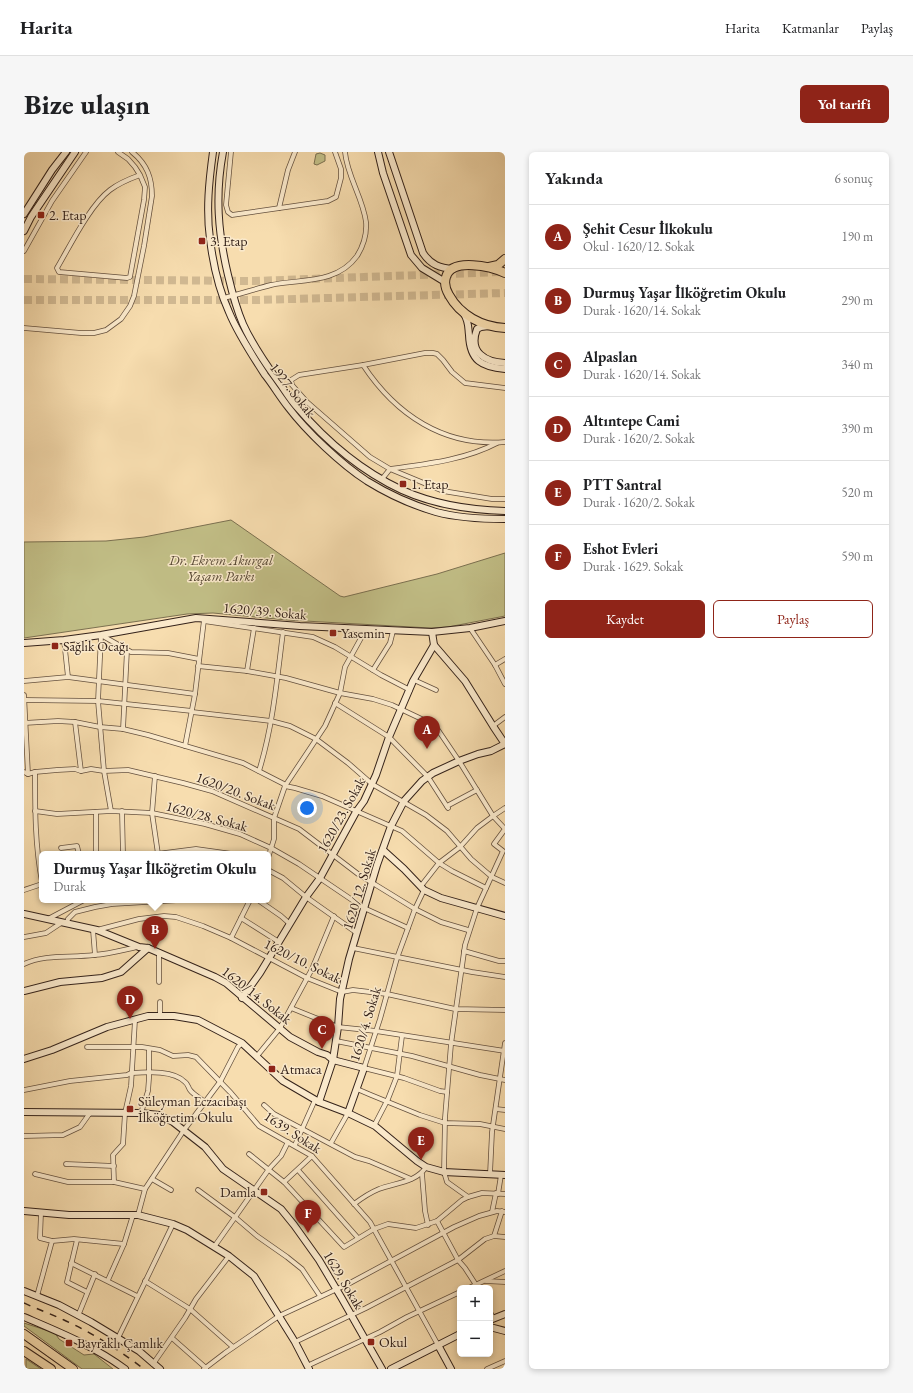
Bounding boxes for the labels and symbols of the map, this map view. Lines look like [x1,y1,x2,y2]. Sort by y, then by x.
place label: 2. Etap [49,206,87,224]
marker: 2. Etap [36,210,46,220]
place label: 3. Etap [210,232,248,250]
marker: 3. Etap [197,236,207,246]
street label: 1927. Sokak [266,359,320,421]
place label: 1. Etap [411,475,449,493]
marker: 1. Etap [398,479,408,489]
park label: Dr. Ekrem Akurgal Yaşam Parkı [168,551,274,585]
street label: 1620/39. Sokak [222,598,308,624]
place label: Yasemin [341,624,386,642]
marker: Yasemin [328,628,338,638]
place label: Sağlık Ocağı [63,637,129,655]
marker: Sağlık Ocağı [50,641,60,651]
pin: A [414,716,440,749]
street label: 1620/20. Sokak [194,768,279,815]
street label: 1620/23. Sokak [313,774,369,856]
street label: 1620/28. Sokak [164,796,250,836]
your location [297,798,317,818]
street label: 1620/12. Sokak [338,846,380,932]
pin: B [142,916,168,949]
street label: 1620/10. Sokak [261,935,345,988]
street label: 1620/14. Sokak [218,962,296,1028]
street label: 1620/4. Sokak [345,984,385,1064]
pin: D [117,986,143,1019]
pin: C [309,1016,335,1049]
place label: Atmaca [279,1060,322,1078]
marker: Atmaca [267,1064,277,1074]
place label: Süleyman Eczacıbaşı İlköğretim Okulu [138,1092,247,1126]
marker: Süleyman Eczacıbaşı İlköğretim Okulu [125,1104,135,1114]
street label: 1639. Sokak [261,1107,325,1157]
pin: E [408,1127,434,1160]
place label: Damla [220,1183,256,1201]
marker: Damla [259,1187,269,1197]
pin: F [295,1200,321,1233]
street label: 1629. Sokak [320,1248,369,1313]
place label: Okul [379,1333,408,1351]
place label: Bayraklı Çamlık [77,1334,163,1352]
marker: Okul [366,1337,376,1347]
marker: Bayraklı Çamlık [64,1338,74,1348]

